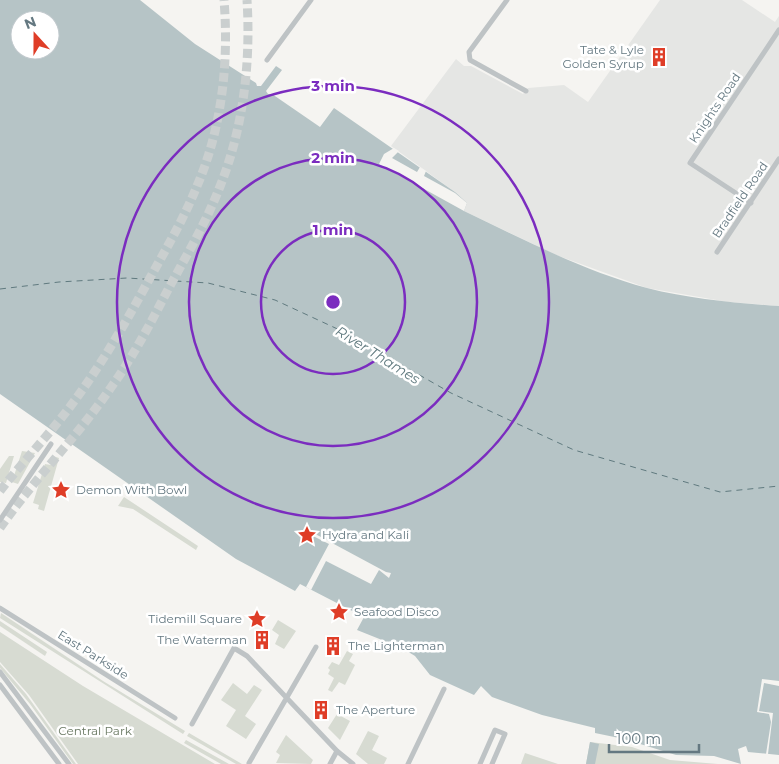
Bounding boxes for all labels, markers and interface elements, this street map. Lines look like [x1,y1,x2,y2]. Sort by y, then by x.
north arrow [10,10,60,60]
text: N [22,12,39,33]
place label: Tate & Lyle Golden Syrup [562,42,644,71]
building icon: Tate & Lyle Golden Syrup [648,46,670,68]
street label: Knights Road [686,70,744,146]
text: 3 min [310,76,355,95]
text: 2 min [311,148,355,167]
street label: Bradfield Road [709,159,771,241]
text: 1 min [313,220,353,239]
centre of rings [324,293,342,311]
water label: River Thames [332,322,424,388]
place icon: Demon With Bowl [50,479,72,501]
place label: Demon With Bowl [76,482,187,497]
place icon: Hydra and Kali [296,524,318,546]
place label: Hydra and Kali [322,527,409,542]
place icon: Seafood Disco [328,601,350,623]
place label: Seafood Disco [354,604,439,619]
place icon: Tidemill Square [246,608,268,630]
place label: Tidemill Square [148,611,242,626]
street label: East Parkside [55,627,131,682]
building icon: The Waterman [251,629,273,651]
place label: The Waterman [157,632,247,647]
building icon: The Lighterman [322,635,344,657]
place label: The Lighterman [348,638,445,653]
building icon: The Aperture [310,699,332,721]
place label: The Aperture [336,702,415,717]
scale bar [609,722,699,754]
park label: Central Park [58,723,133,738]
text: 100 m [616,729,661,748]

